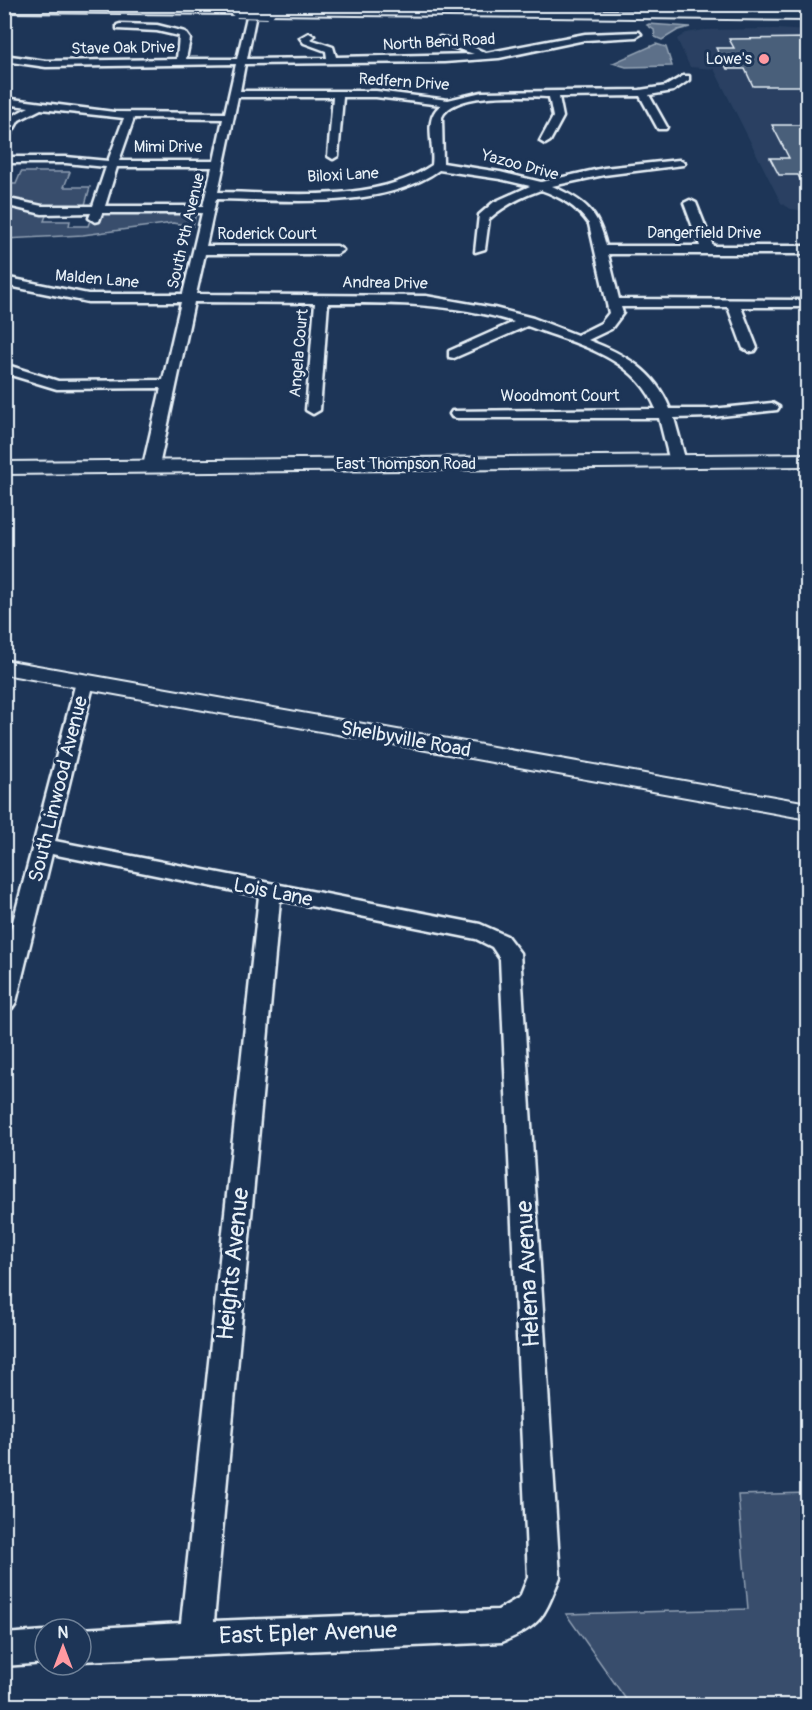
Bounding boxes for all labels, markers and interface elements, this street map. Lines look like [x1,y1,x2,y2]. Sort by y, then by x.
street label: North Bend Road [382,29,496,55]
street label: Stave Oak Drive [71,37,175,59]
place label: Lowe's [706,49,752,69]
marker: Lowe's [757,52,771,66]
street label: Redfern Drive [358,69,450,95]
street label: Mimi Drive [134,137,202,157]
street label: Yazoo Drive [478,145,561,185]
street label: Biloxi Lane [307,163,379,187]
street label: South 9th Avenue [163,171,209,291]
street label: Dangerfield Drive [647,223,761,243]
street label: Roderick Court [217,224,317,244]
street label: Malden Lane [54,265,140,293]
street label: Andrea Drive [342,272,428,294]
street label: Angela Court [285,307,313,398]
street label: Woodmont Court [501,386,620,406]
street label: East Thompson Road [336,454,476,474]
street label: South Linwood Avenue [23,693,93,885]
street label: Shelbyville Road [339,715,473,763]
street label: Lois Lane [231,872,315,912]
street label: Heights Avenue [211,1186,255,1342]
street label: Helena Avenue [510,1200,546,1348]
street label: East Epler Avenue [218,1615,398,1651]
north arrow [33,1617,93,1677]
text: N [58,1623,69,1643]

